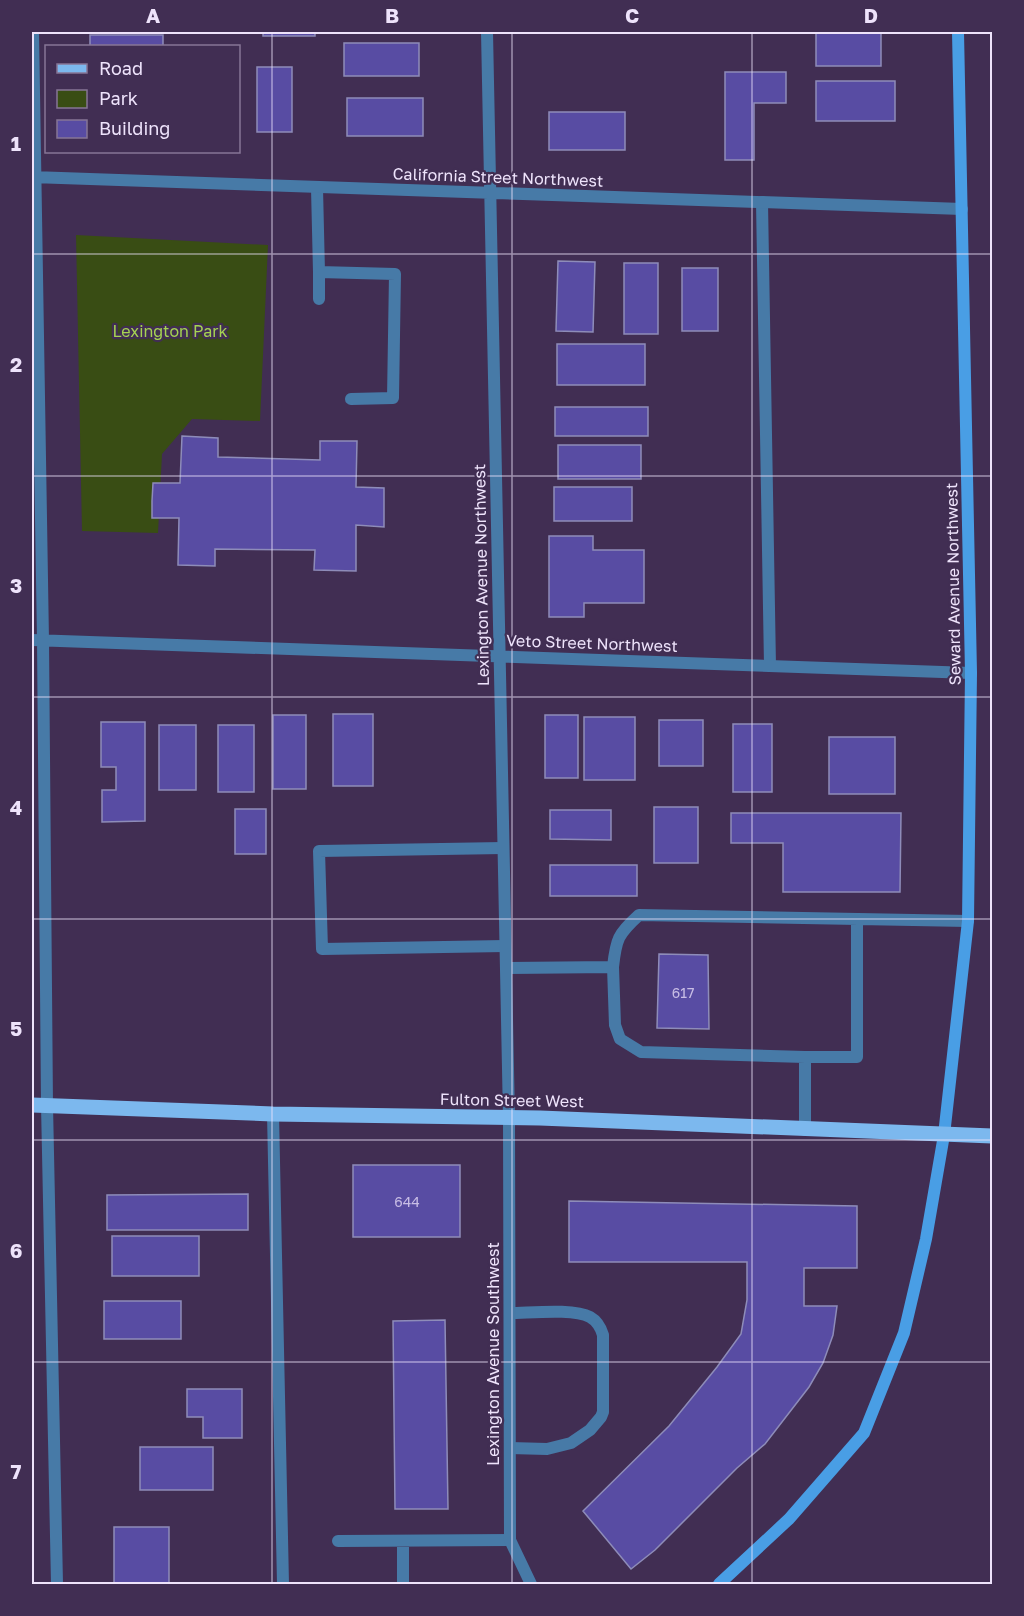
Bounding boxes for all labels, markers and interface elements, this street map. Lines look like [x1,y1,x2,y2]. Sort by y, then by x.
text: A [146,3,160,27]
text: B [385,3,399,27]
text: C [625,3,639,27]
text: D [864,3,878,27]
legend [45,45,240,153]
text: Road [99,57,143,79]
text: Park [99,87,138,109]
text: Building [99,117,170,139]
text: 1 [11,131,21,155]
street label: California Street Northwest [392,163,604,191]
park label: Lexington Park [112,321,228,341]
text: 2 [10,352,22,376]
street label: Lexington Avenue Northwest [469,464,493,686]
street label: Seward Avenue Northwest [941,482,965,686]
text: 3 [10,573,22,597]
street label: Veto Street Northwest [506,630,678,656]
text: 4 [10,795,22,819]
house number: 617 [672,984,694,1001]
text: 5 [10,1016,22,1040]
street label: Fulton Street West [440,1089,584,1111]
house number: 644 [394,1193,420,1210]
text: 6 [10,1238,22,1262]
street label: Lexington Avenue Southwest [483,1242,503,1466]
text: 7 [11,1459,22,1483]

